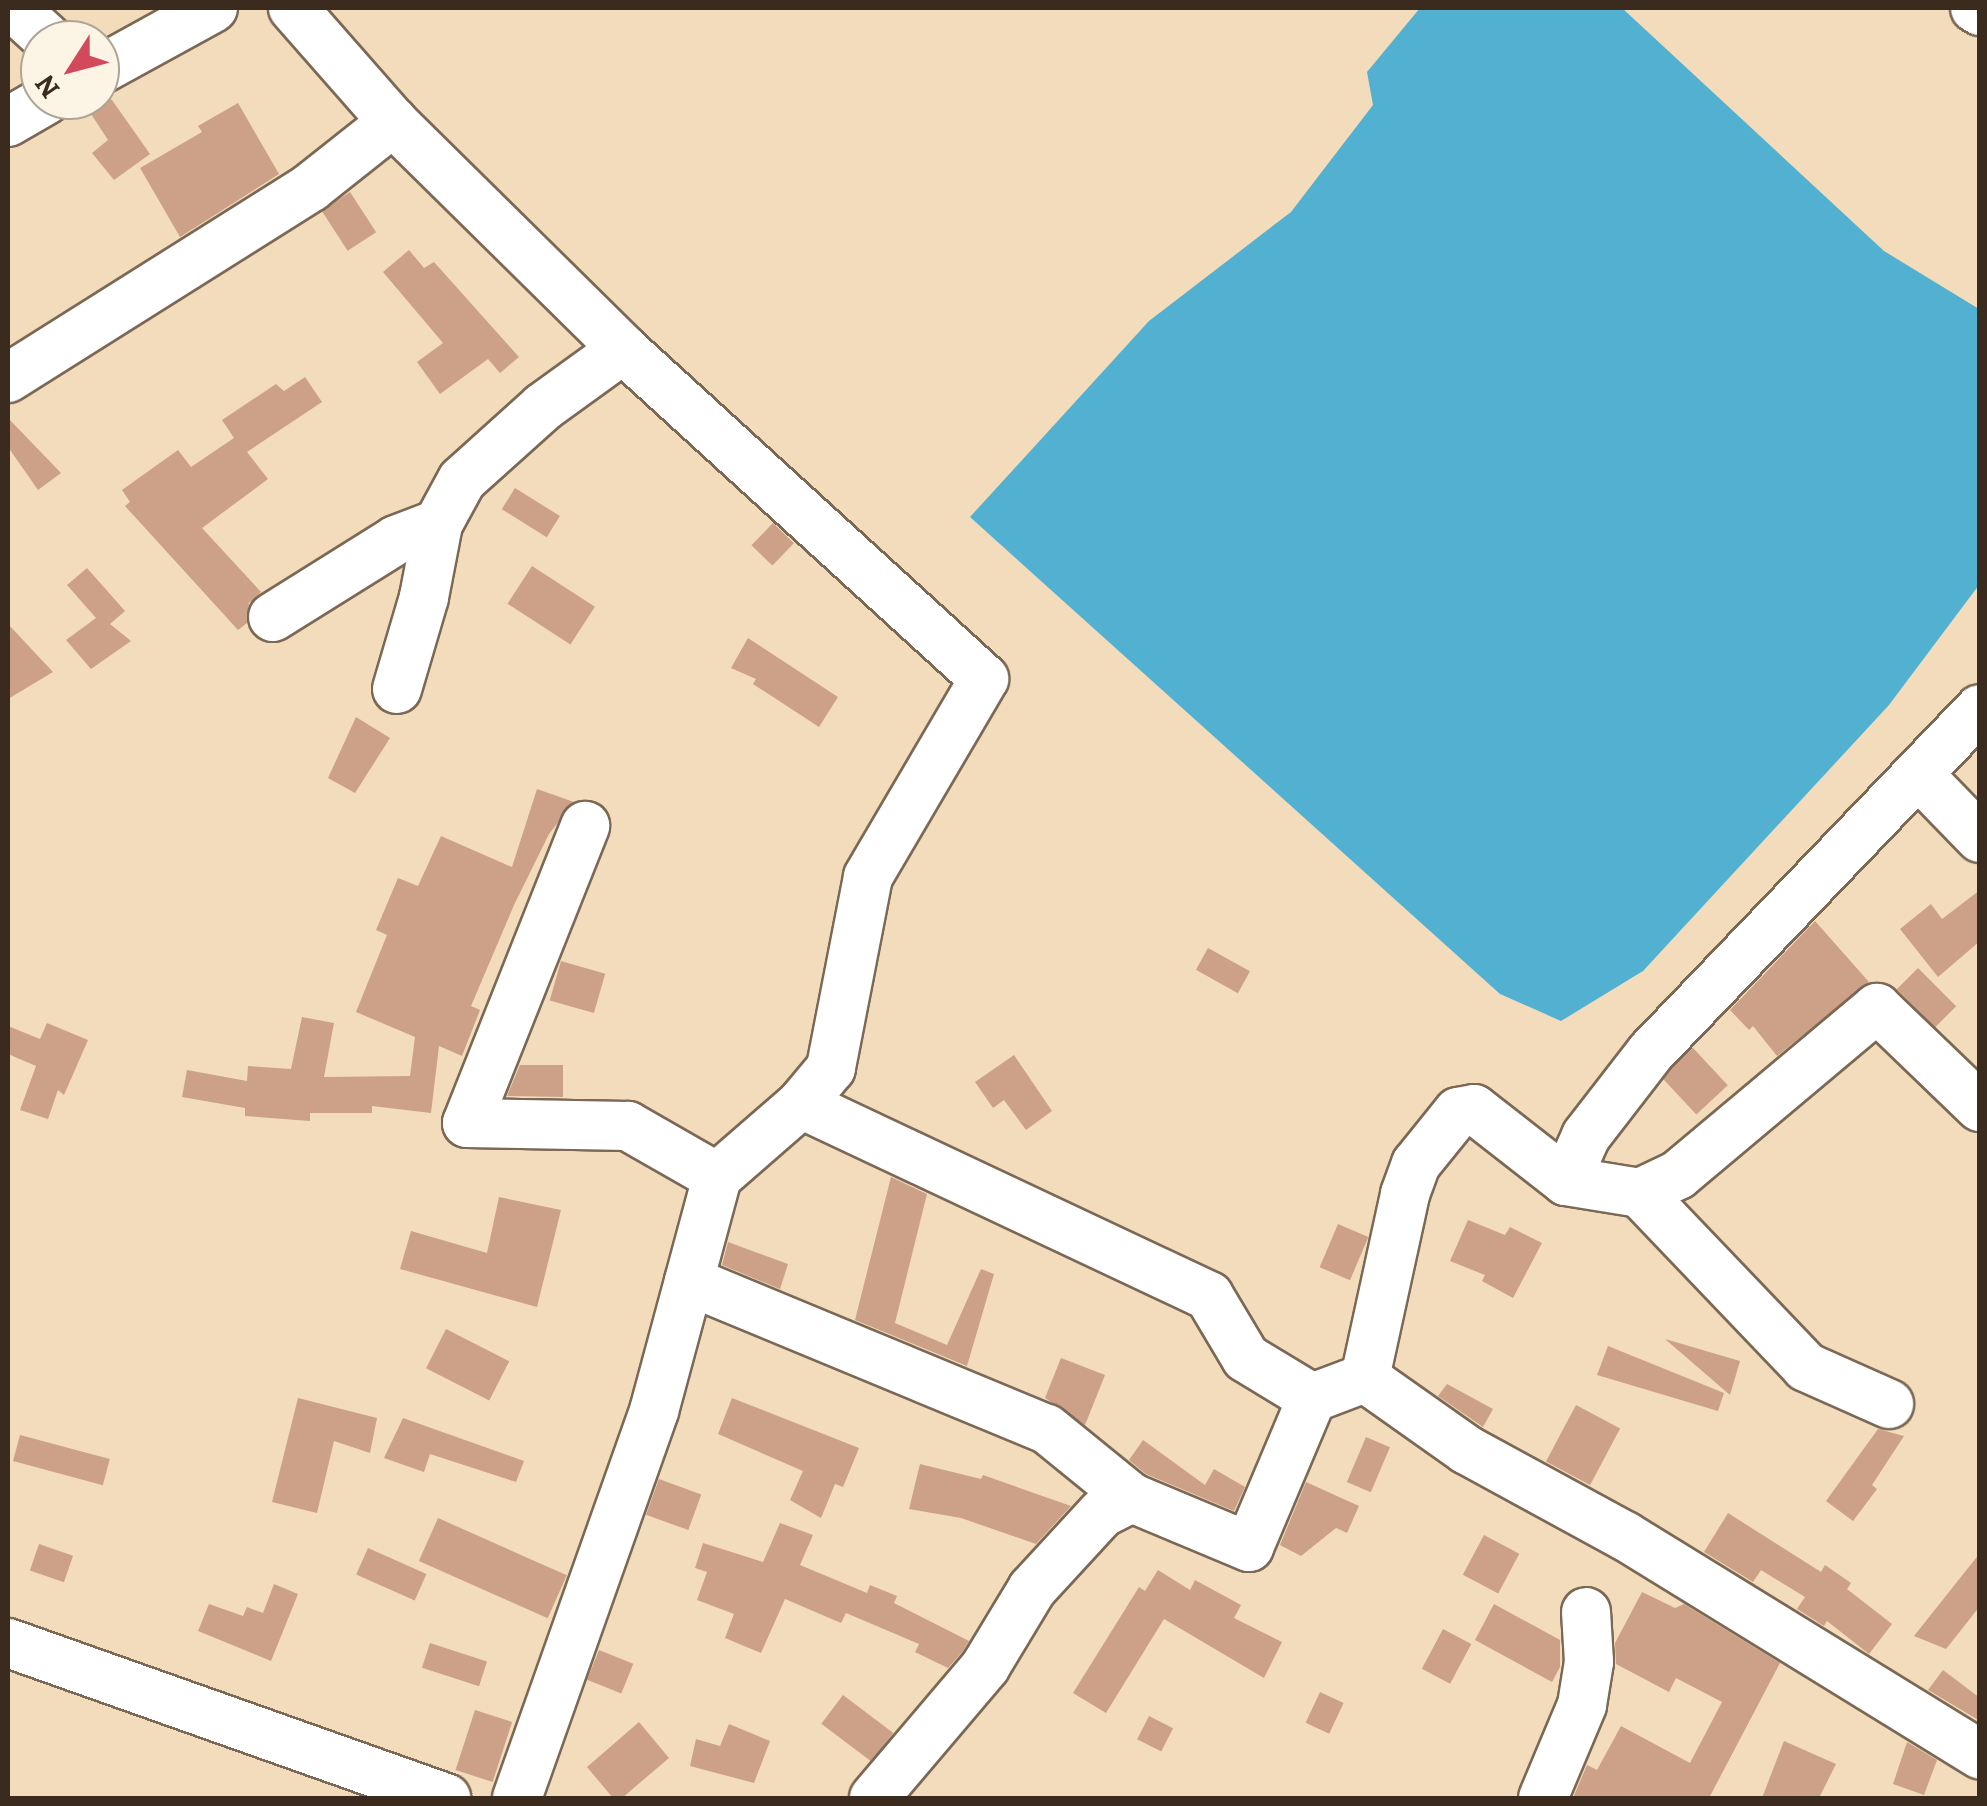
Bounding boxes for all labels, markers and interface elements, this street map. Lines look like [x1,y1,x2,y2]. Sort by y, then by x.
north arrow [20,20,120,120]
text: N [26,67,69,106]

